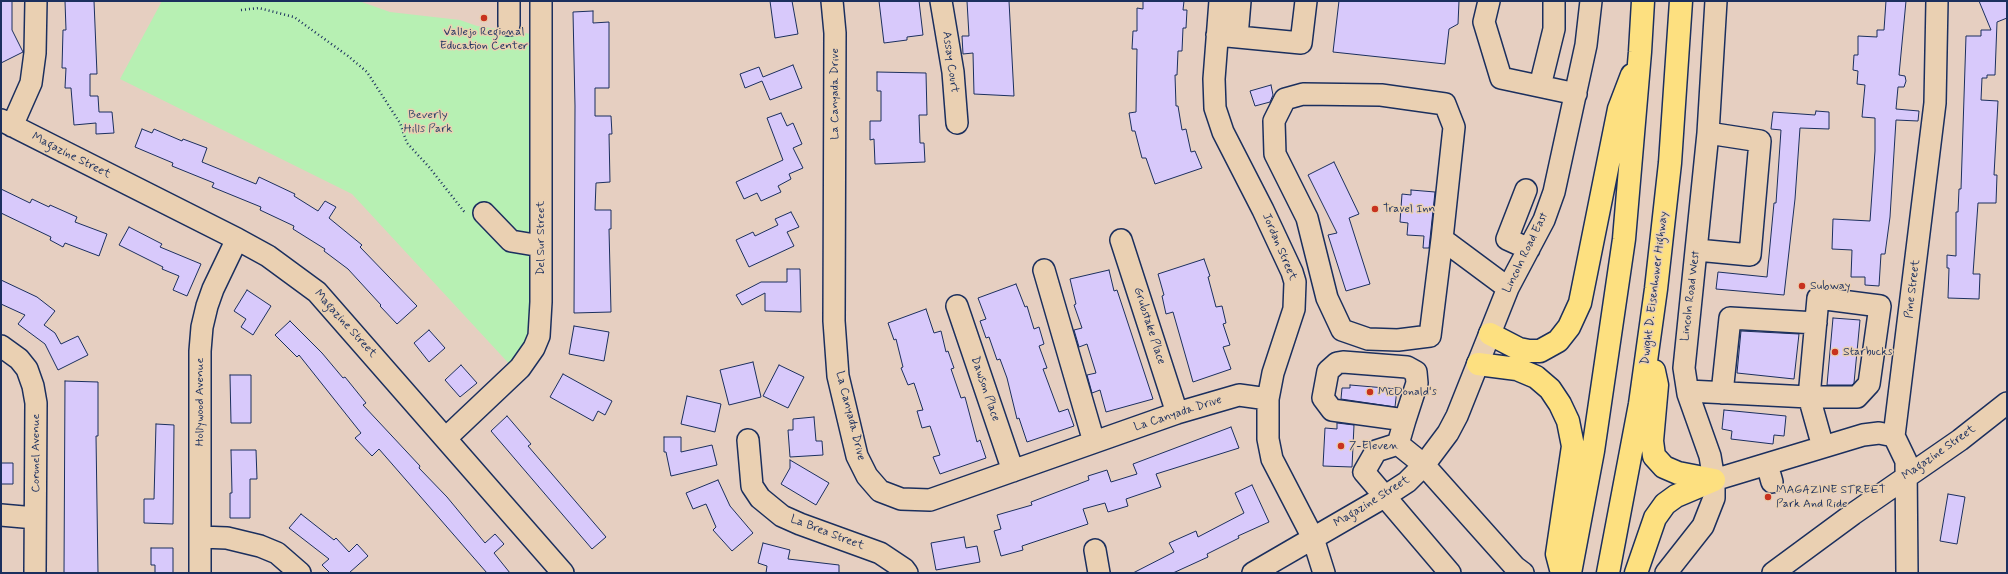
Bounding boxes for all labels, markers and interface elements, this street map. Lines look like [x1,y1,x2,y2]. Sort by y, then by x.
marker: Vallejo Regional Education Center [479,13,489,23]
place label: Vallejo Regional Education Center [440,25,528,53]
street label: Assay Court [939,30,961,94]
street label: La Canyada Drive [828,48,842,140]
park label: Beverly Hills Park [404,108,452,136]
street label: Magazine Street [29,130,113,182]
street label: Del Sur Street [534,201,548,275]
place label: Travel Inn [1383,202,1435,216]
marker: Travel Inn [1370,204,1380,214]
street label: Lincoln Road East [1500,210,1552,296]
street label: Dwight D. Eisenhower Highway [1638,210,1672,366]
street label: Jordan Street [1258,211,1300,283]
street label: Lincoln Road West [1678,250,1704,342]
street label: Pine Street [1902,259,1924,319]
place label: Subway [1810,279,1850,293]
marker: Subway [1797,281,1807,291]
street label: Grubstake Place [1130,286,1168,366]
street label: Magazine Street [311,287,379,361]
place label: Starbucks [1843,345,1892,359]
marker: Starbucks [1830,347,1840,357]
street label: Dawson Place [967,355,1003,423]
street label: Hollywood Avenue [193,358,207,446]
street label: La Canyada Drive [832,370,868,462]
place label: McDonald's [1378,385,1437,399]
marker: McDonald's [1365,387,1375,397]
street label: La Canyada Drive [1132,393,1224,435]
street label: Coronel Avenue [29,414,43,492]
street label: Magazine Street [1899,422,1979,484]
place label: 7-Eleven [1349,439,1398,453]
marker: 7-Eleven [1336,441,1346,451]
street label: Magazine Street [1331,473,1413,531]
place label: MAGAZINE STREET Park And Ride [1776,483,1886,511]
marker: MAGAZINE STREET Park And Ride [1763,492,1773,502]
street label: La Brea Street [788,512,866,554]

